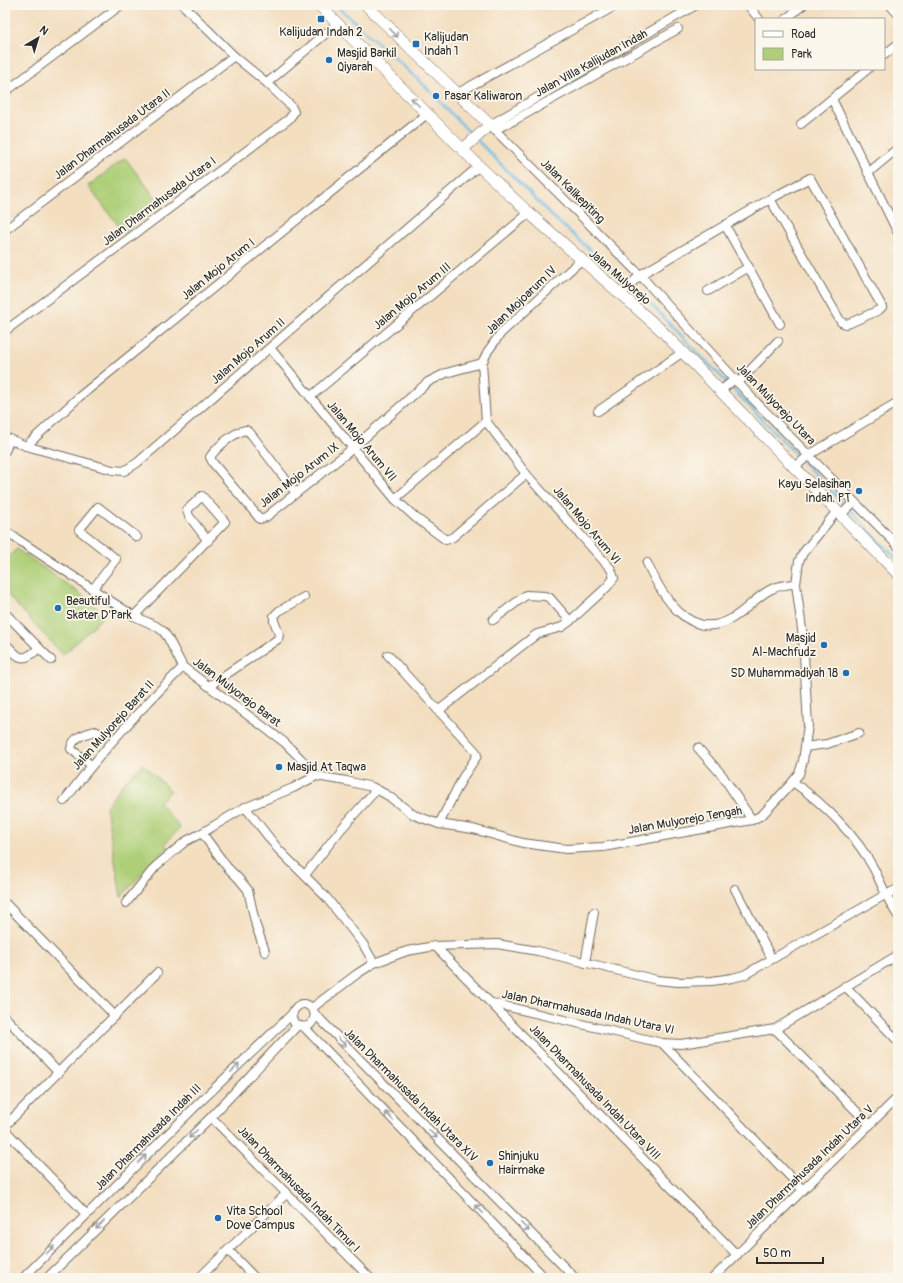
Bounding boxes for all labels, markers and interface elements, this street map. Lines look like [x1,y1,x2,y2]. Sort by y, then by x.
marker: Kalijudan Indah 2 [316,14,326,24]
north arrow [18,18,58,58]
legend [755,18,885,70]
text: N [37,23,51,38]
place label: Kalijudan Indah 2 [279,25,363,40]
street label: Jalan Villa Kalijudan Indah [532,26,650,101]
text: Road [791,27,816,42]
one-way arrow [389,28,399,38]
place label: Kalijudan Indah 1 [424,30,469,59]
marker: Kalijudan Indah 1 [411,39,421,49]
place label: Masjid Barkil Qiyarah [337,46,397,75]
text: Park [791,47,812,62]
marker: Masjid Barkil Qiyarah [324,55,334,65]
street label: Jalan Dharmahusada Utara II [51,86,174,183]
place label: Pasar Kaliwaron [444,89,522,104]
marker: Pasar Kaliwaron [431,91,441,101]
one-way arrow [410,97,420,106]
street label: Jalan Dharmahusada Utara I [99,154,219,249]
street label: Jalan Kalikepiting [537,156,608,227]
street label: Jalan Mojo Arum I [179,235,258,304]
street label: Jalan Mulyorejo [586,246,654,309]
street label: Jalan Mojo Arum III [370,260,454,333]
street label: Jalan Mojoarum IV [483,263,560,338]
street label: Jalan Mojo Arum II [208,315,289,388]
street label: Jalan Mulyorejo Utara [733,360,819,449]
street label: Jalan Mojo Arum VII [324,398,400,485]
street label: Jalan Mojo Arum IX [257,440,342,511]
place label: Kayu Selasihan Indah. PT [778,477,851,506]
street label: Jalan Mojo Arum VI [550,483,624,567]
marker: Kayu Selasihan Indah. PT [854,486,864,496]
place label: Beautiful Skater D'Park [66,594,132,623]
marker: Beautiful Skater D'Park [53,603,63,613]
place label: Masjid Al-Machfudz [752,631,816,660]
marker: Masjid Al-Machfudz [819,640,829,650]
street label: Jalan Mulyorejo Barat [190,654,284,730]
place label: SD Muhammadiyah 18 [730,666,838,681]
marker: SD Muhammadiyah 18 [841,668,851,678]
street label: Jalan Mulyorejo Barat II [69,677,158,773]
place label: Masjid At Taqwa [287,760,366,775]
marker: Masjid At Taqwa [274,762,284,772]
street label: Jalan Mulyorejo Tengah [627,803,744,838]
street label: Jalan Dharmahusada Indah Utara VI [500,987,676,1038]
street label: Jalan Dharmahusada Indah Utara VIII [526,1021,664,1163]
street label: Jalan Dharmahusada Indah Utara XIV [341,1025,481,1165]
one-way arrow [337,1037,347,1047]
one-way arrow [230,1063,240,1073]
street label: Jalan Dharmahusada Indah III [92,1081,205,1194]
street label: Jalan Dharmahusada Indah Utara V [742,1102,877,1233]
one-way arrow [385,1111,394,1121]
street label: Jalan Dharmahusada Indah Timur I [234,1123,363,1256]
one-way arrow [188,1129,198,1139]
one-way arrow [428,1129,438,1139]
place label: Shinjuku Hairmake [498,1149,545,1178]
one-way arrow [137,1154,147,1164]
marker: Shinjuku Hairmake [485,1158,495,1168]
place label: Vita School Dove Campus [226,1204,295,1233]
one-way arrow [475,1204,484,1215]
marker: Vita School Dove Campus [213,1213,223,1223]
one-way arrow [95,1221,105,1230]
one-way arrow [520,1222,529,1232]
scale bar [757,1239,823,1265]
one-way arrow [45,1245,55,1255]
text: 50 m [763,1246,791,1261]

